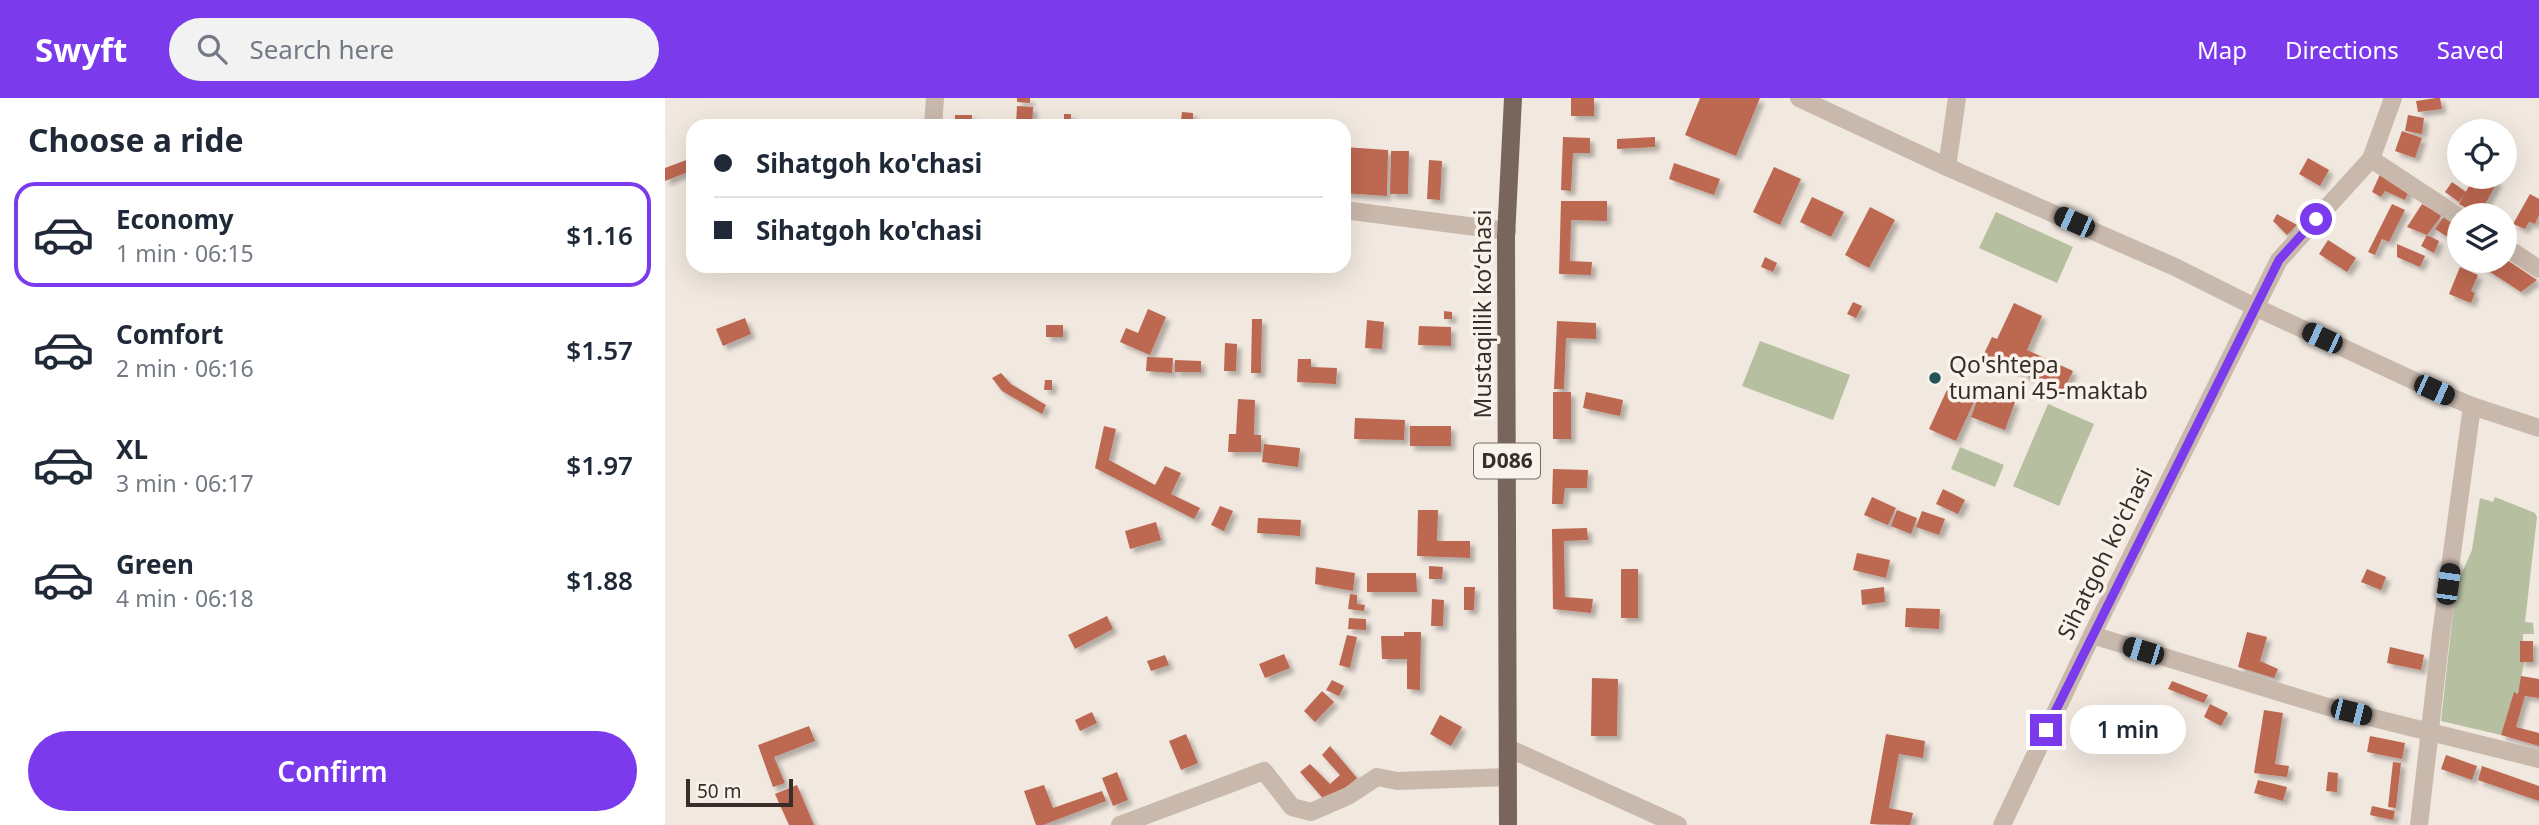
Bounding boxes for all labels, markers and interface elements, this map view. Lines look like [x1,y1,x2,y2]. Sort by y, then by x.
search box [169,18,659,81]
text: Swyft [35,27,127,72]
icon: search [193,30,231,68]
text: Search here [249,31,394,67]
text: Map [2197,33,2247,66]
text: Directions [2285,33,2399,66]
text: Saved [2437,33,2504,66]
text: Choose a ride [28,118,244,161]
map controls [2447,119,2517,273]
button: locate [2447,119,2517,189]
text: Sihatgoh ko'chasi [756,145,982,181]
text: Economy [116,201,234,237]
icon: car [32,203,95,266]
route start [2300,203,2332,235]
button: layers [2447,203,2517,273]
car [2051,204,2098,240]
street label: Mustaqillik koʻchasi [1466,210,1498,418]
text: Sihatgoh ko'chasi [756,212,982,248]
text: $1.16 [566,217,633,253]
text: 1 min · 06:15 [116,237,254,269]
text: Comfort [116,316,224,352]
icon: car [32,318,95,381]
car [2299,320,2346,356]
text: $1.57 [566,332,633,368]
place label: Qo'shtepa tumani 45-maktab [1949,348,2148,406]
text: 2 min · 06:16 [116,352,254,384]
marker: Qo'shtepa tumani 45-maktab [1927,370,1943,386]
car [2411,372,2458,408]
text: XL [116,431,148,467]
icon: car [32,433,95,496]
road number: D086 [1474,444,1540,478]
text: $1.97 [566,447,633,483]
street label: Sihatgoh ko'chasi [2049,462,2159,645]
text: 3 min · 06:17 [116,467,254,499]
text: Green [116,546,194,582]
icon: car [32,548,95,611]
text: $1.88 [566,562,633,598]
car [2435,562,2462,606]
text: 4 min · 06:18 [116,582,254,614]
car [2120,635,2167,667]
car [2329,697,2374,727]
callout: 1 min [2071,706,2186,754]
text: 1 min [2097,713,2159,745]
route end [2030,714,2062,746]
button: Confirm [28,731,637,811]
scale bar [686,776,793,808]
text: 50 m [697,778,741,804]

